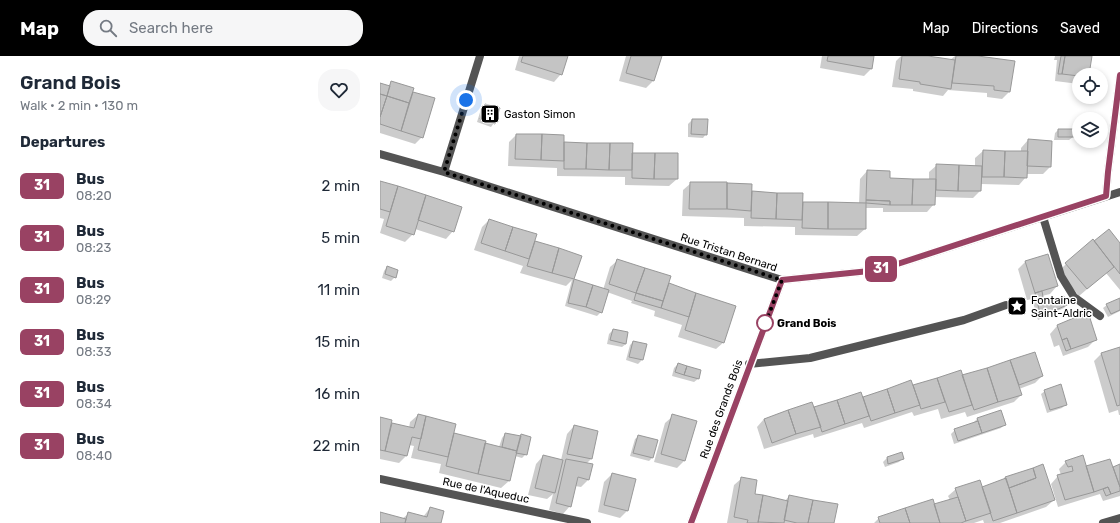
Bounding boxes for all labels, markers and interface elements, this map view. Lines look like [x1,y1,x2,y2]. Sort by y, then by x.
search box [83,10,363,46]
text: Map [20,17,59,40]
icon: search [97,17,119,39]
text: Search here [129,19,213,37]
text: Map [923,20,950,37]
text: Directions [972,20,1038,37]
text: Saved [1060,20,1100,37]
map controls [1072,68,1108,148]
button: locate [1072,68,1108,104]
button: heart [318,69,360,111]
text: Grand Bois [20,71,121,94]
your location [456,90,476,110]
text: Walk · 2 min · 130 m [20,98,138,113]
building icon: Gaston Simon [479,103,501,125]
place label: Gaston Simon [504,108,575,121]
button: layers [1072,112,1108,148]
text: Departures [20,133,105,151]
text: Bus [76,170,104,188]
text: 31 [34,177,50,194]
text: 2 min [321,177,360,195]
text: 08:20 [76,188,112,203]
text: Bus [76,222,104,240]
text: 31 [34,229,50,246]
text: 5 min [321,229,360,247]
street label: Rue Tristan Bernard [679,231,779,274]
text: 08:23 [76,240,111,255]
line badge: 31 [863,256,899,282]
text: 31 [873,260,889,277]
text: Bus [76,274,104,292]
text: 31 [34,281,50,298]
text: 11 min [317,281,360,299]
text: 08:29 [76,292,111,307]
place label: Fontaine Saint-Aldric [1031,294,1092,320]
place icon: Fontaine Saint-Aldric [1006,295,1028,317]
marker: Grand Bois [756,314,774,332]
place label: Grand Bois [777,317,836,330]
text: Bus [76,326,104,344]
text: 31 [34,333,50,350]
text: 15 min [315,333,360,351]
text: 08:33 [76,344,111,359]
street label: Rue des Grands Bois [697,357,746,461]
text: Bus [76,378,104,396]
text: 31 [34,385,50,402]
text: 16 min [315,385,360,403]
text: 08:34 [76,396,112,411]
text: Bus [76,430,104,448]
text: 31 [34,437,50,454]
text: 22 min [313,437,360,455]
text: 08:40 [76,448,112,463]
street label: Rue de l'Aqueduc [441,475,530,506]

